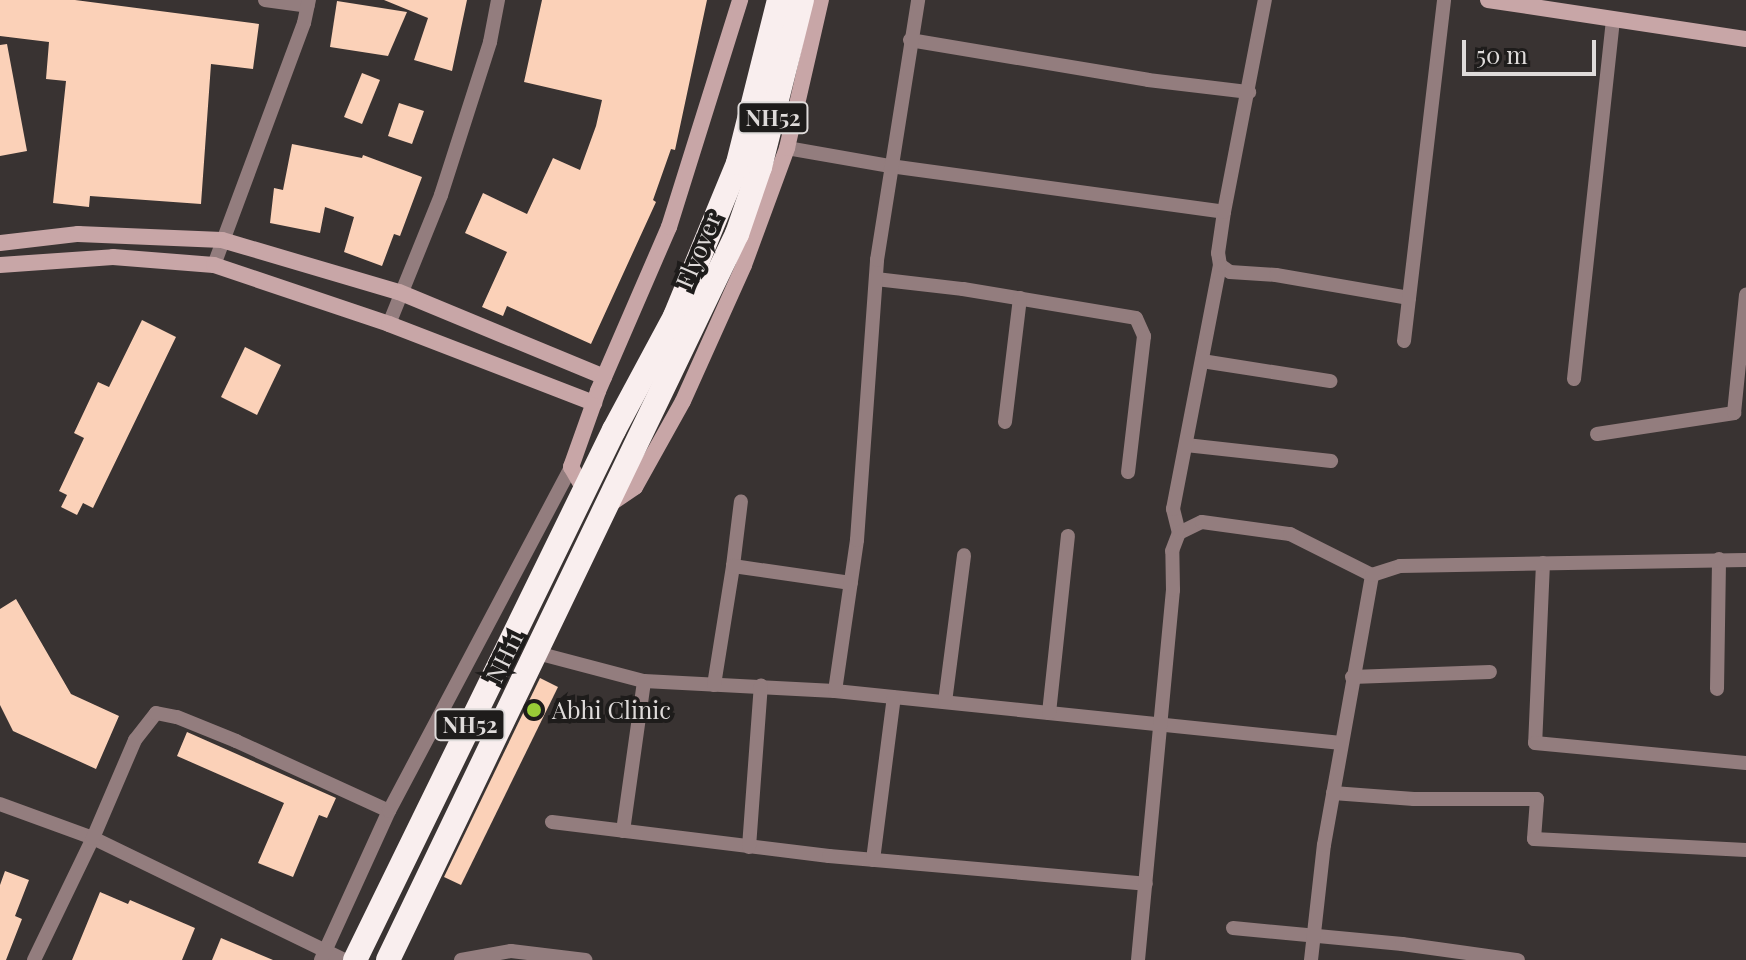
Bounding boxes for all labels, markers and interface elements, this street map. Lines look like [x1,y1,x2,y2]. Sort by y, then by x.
scale bar [1466,24,1600,74]
text: 50 m [1476,38,1528,70]
road number: NH52 [737,100,809,136]
street label: Flyover [669,208,727,292]
street label: NH11 [479,627,529,687]
place label: Abhi Clinic [552,696,671,724]
marker: Abhi Clinic [523,699,545,721]
road number: NH52 [434,707,506,743]

